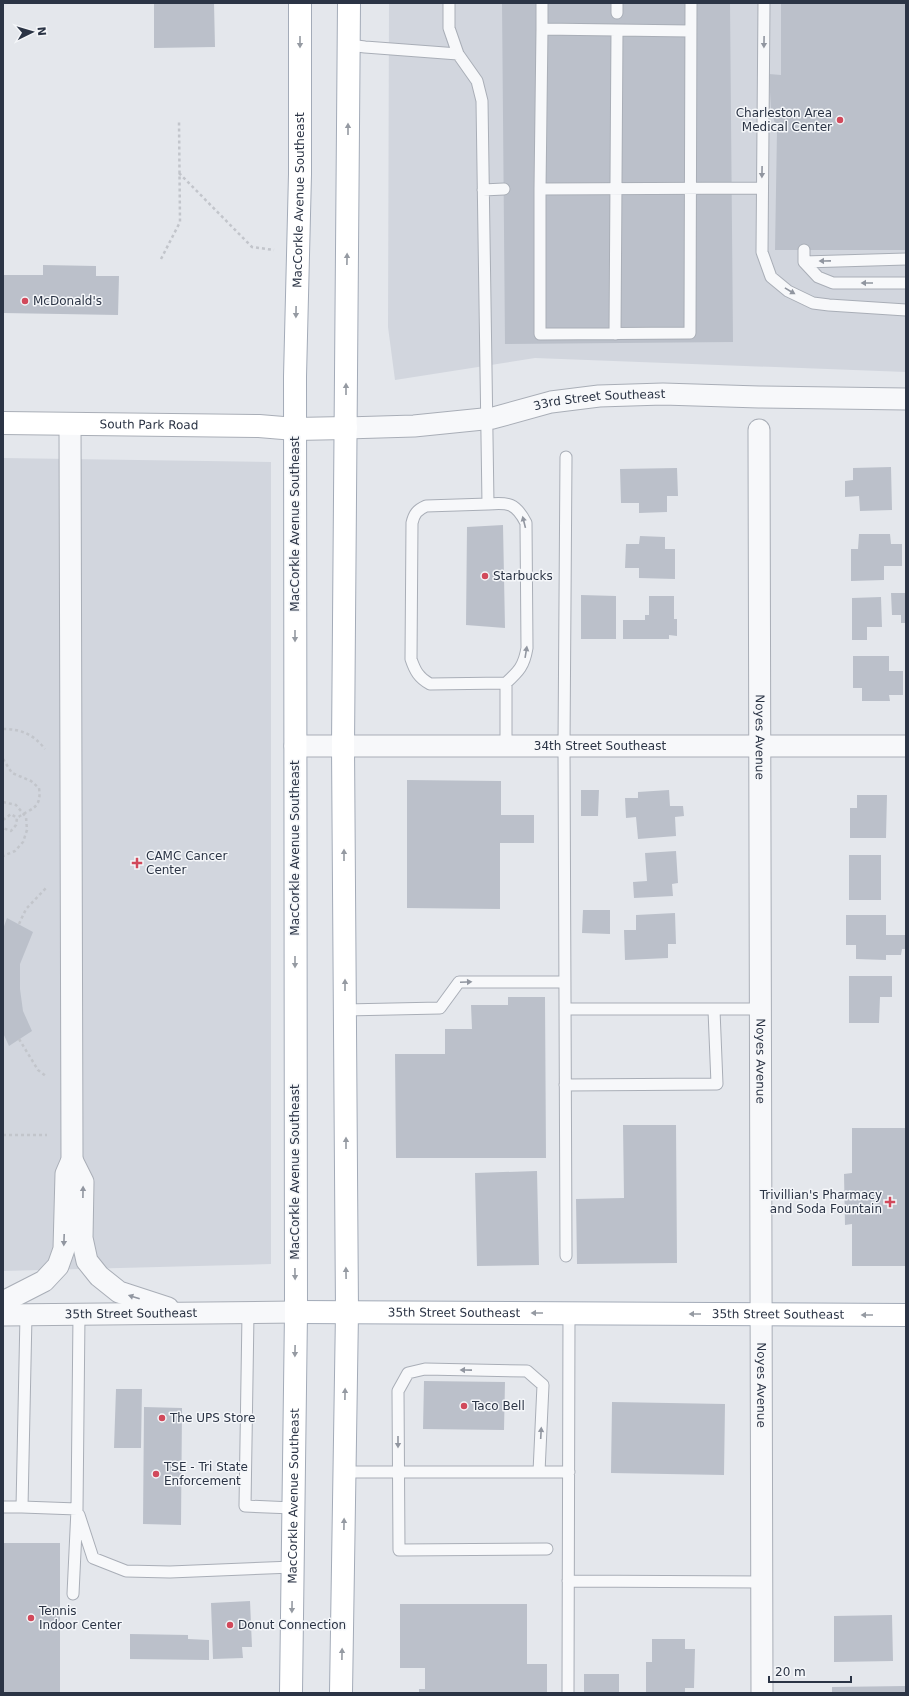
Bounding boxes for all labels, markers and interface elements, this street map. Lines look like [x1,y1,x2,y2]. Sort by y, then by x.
north arrow [12,12,52,52]
text: N [35,26,48,36]
one-way arrow [297,36,303,49]
one-way arrow [761,36,767,49]
place label: Charleston Area Medical Center [736,106,832,134]
street label: MacCorkle Avenue Southeast [290,112,307,288]
marker: Charleston Area Medical Center [835,115,845,125]
one-way arrow [345,122,351,135]
one-way arrow [759,166,765,179]
one-way arrow [344,252,350,265]
one-way arrow [818,258,831,264]
one-way arrow [860,280,873,286]
one-way arrow [784,287,796,294]
place label: McDonald's [33,294,102,308]
marker: McDonald's [20,296,30,306]
one-way arrow [293,306,300,318]
one-way arrow [343,382,349,395]
street label: 33rd Street Southeast [532,387,666,413]
street label: South Park Road [100,417,198,432]
street label: MacCorkle Avenue Southeast [288,436,302,612]
one-way arrow [521,516,527,529]
place label: Starbucks [493,569,553,583]
marker: Starbucks [480,571,490,581]
one-way arrow [292,630,298,643]
one-way arrow [523,646,529,658]
street label: Noyes Avenue [753,694,767,780]
street label: 34th Street Southeast [534,739,666,753]
street label: MacCorkle Avenue Southeast [288,760,302,936]
one-way arrow [341,848,347,861]
place label: CAMC Cancer Center [146,849,227,877]
marker: CAMC Cancer Center [131,857,143,869]
one-way arrow [292,956,298,969]
one-way arrow [342,978,348,991]
one-way arrow [460,979,473,985]
street label: Noyes Avenue [753,1018,768,1104]
street label: MacCorkle Avenue Southeast [288,1084,302,1260]
one-way arrow [343,1136,349,1149]
one-way arrow [80,1185,86,1198]
place label: Trivillian's Pharmacy and Soda Fountain [759,1188,882,1216]
marker: Trivillian's Pharmacy and Soda Fountain [885,1197,895,1207]
one-way arrow [61,1234,67,1247]
one-way arrow [343,1267,350,1279]
one-way arrow [292,1268,298,1281]
one-way arrow [128,1294,140,1300]
street label: 35th Street Southeast [388,1305,521,1320]
street label: 35th Street Southeast [65,1306,198,1321]
street label: 35th Street Southeast [712,1307,845,1322]
one-way arrow [530,1310,543,1316]
one-way arrow [688,1311,701,1317]
one-way arrow [860,1312,873,1318]
street label: Noyes Avenue [754,1342,768,1428]
one-way arrow [292,1345,298,1358]
one-way arrow [459,1367,472,1373]
one-way arrow [342,1388,349,1400]
place label: Taco Bell [471,1399,525,1413]
marker: Taco Bell [459,1401,469,1411]
street label: MacCorkle Avenue Southeast [285,1408,302,1584]
place label: The UPS Store [169,1411,255,1425]
marker: The UPS Store [157,1413,167,1423]
one-way arrow [537,1427,544,1439]
one-way arrow [395,1436,401,1449]
place label: TSE - Tri State Enforcement [163,1460,248,1488]
marker: TSE - Tri State Enforcement [151,1469,161,1479]
one-way arrow [341,1517,347,1530]
one-way arrow [289,1601,295,1614]
place label: Tennis Indoor Center [38,1604,122,1632]
marker: Tennis Indoor Center [26,1613,36,1623]
place label: Donut Connection [238,1618,346,1632]
marker: Donut Connection [225,1620,235,1630]
one-way arrow [339,1647,345,1660]
scale bar [769,1658,851,1684]
text: 20 m [775,1665,806,1679]

